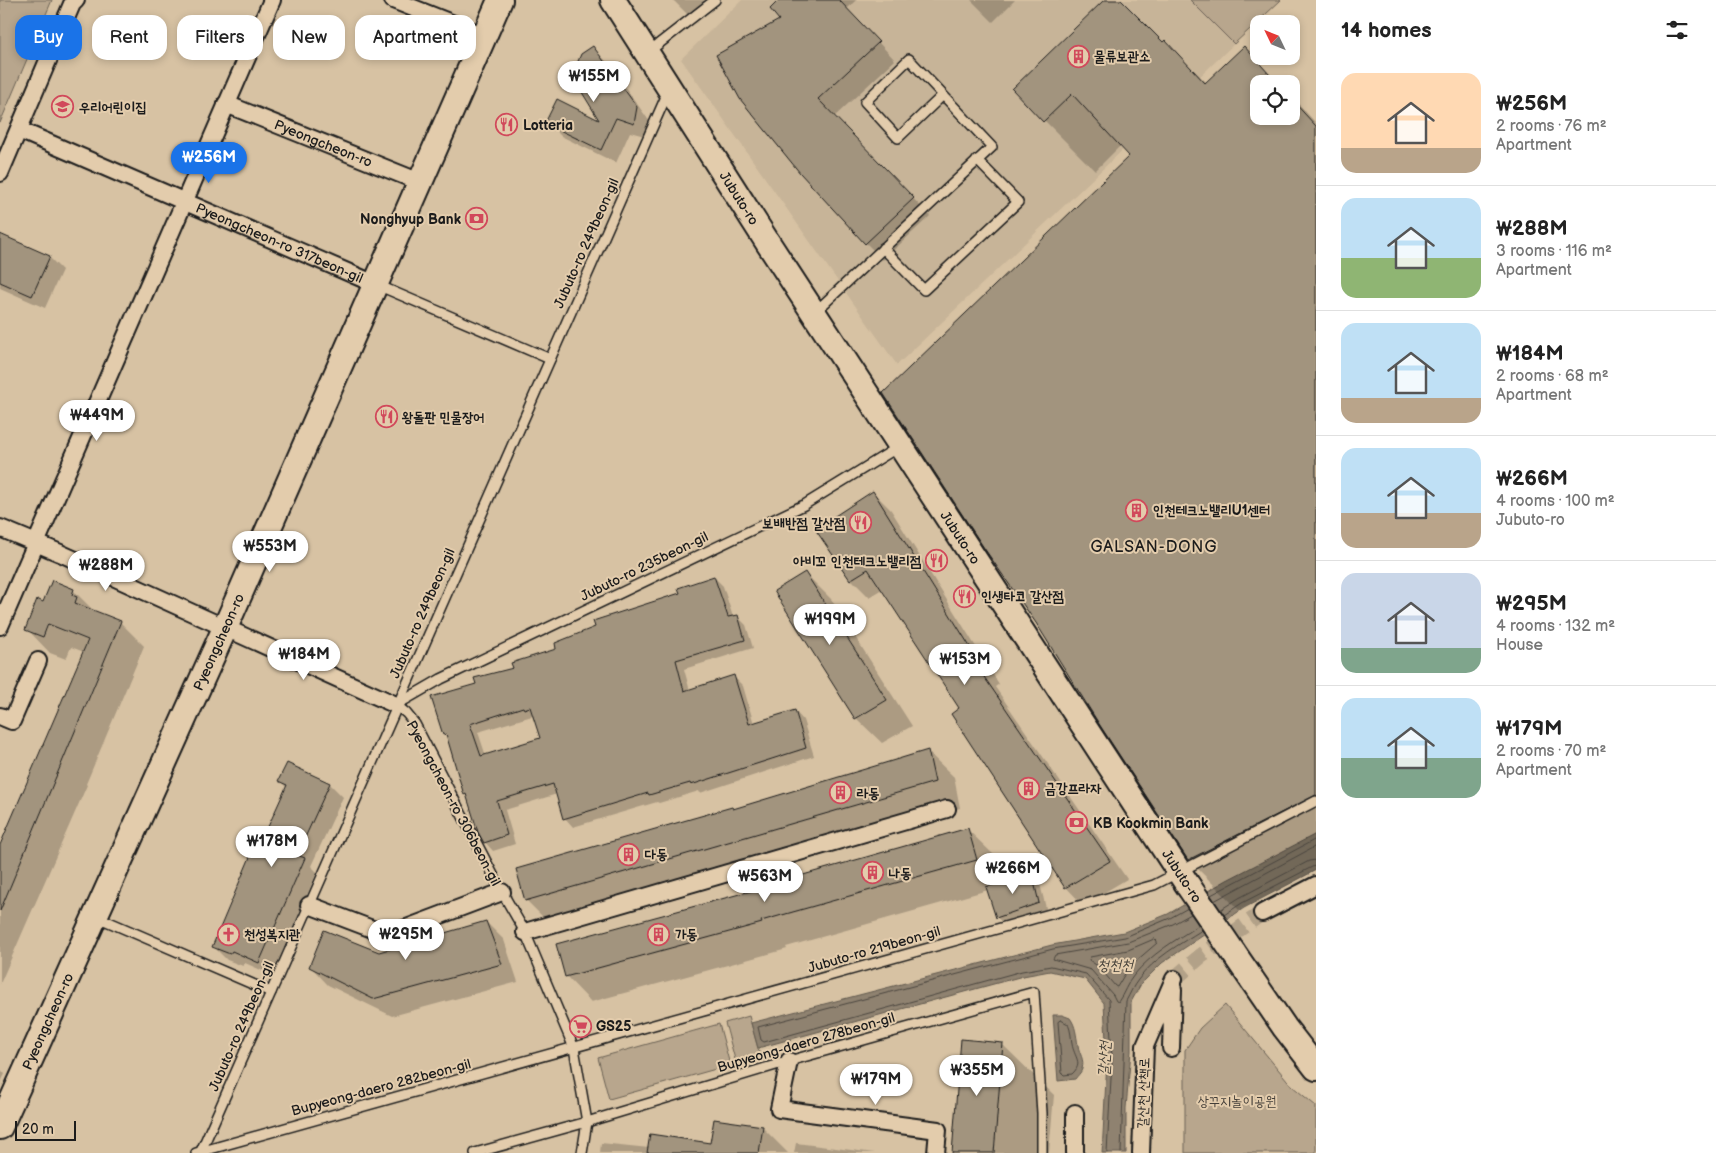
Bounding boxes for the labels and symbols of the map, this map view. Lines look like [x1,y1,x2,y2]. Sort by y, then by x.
north arrow [1250,15,1300,65]
building icon: 물류보관소 [1066,44,1090,68]
place label: 물류보관소 [1094,48,1150,65]
pin: ₩155M [559,61,629,103]
school or university icon: 우리어린이집 [51,95,75,119]
place label: 우리어린이집 [79,99,147,116]
restaurant icon: Lotteria [495,113,519,137]
street label: Pyeongcheon-ro [272,116,375,171]
place label: Lotteria [523,117,573,134]
pin: ₩256M [174,142,244,184]
street label: Jubuto-ro [716,168,762,228]
street label: Jubuto-ro 249beon-gil [550,176,623,311]
street label: Pyeongcheon-ro 317beon-gil [193,200,366,287]
bank icon: Nonghyup Bank [465,207,489,231]
place label: Nonghyup Bank [360,211,462,228]
pin: ₩449M [62,400,132,442]
restaurant icon: 왕돌판 민물장어 [374,405,398,429]
place label: 왕돌판 민물장어 [401,409,485,426]
building icon: 인천테크노밸리U1센터 [1125,498,1149,522]
place label: 인천테크노밸리U1센터 [1153,502,1270,519]
street label: Jubuto-ro [936,508,984,568]
restaurant icon: 보배반점 갈산점 [849,511,873,535]
place label: 보배반점 갈산점 [762,515,846,532]
street label: Jubuto-ro 235beon-gil [577,528,711,605]
pin: ₩553M [235,530,305,573]
district label: GALSAN-DONG [1091,538,1217,557]
street label: Jubuto-ro 249beon-gil [386,546,459,681]
restaurant icon: 아비꼬 인천테크노밸리점 [925,549,949,573]
pin: ₩288M [71,550,141,592]
place label: 아비꼬 인천테크노밸리점 [793,553,922,570]
restaurant icon: 인생타코 갈산점 [953,584,977,608]
place label: 인생타코 갈산점 [981,588,1064,605]
street label: Pyeongcheon-ro [190,591,248,693]
pin: ₩199M [795,604,865,646]
pin: ₩184M [269,638,339,681]
pin: ₩153M [930,644,1000,686]
street label: Pyeongcheon-ro 306beon-gil [403,718,505,889]
building icon: 금강프라자 [1017,776,1041,800]
place label: 금강프라자 [1045,780,1102,797]
building icon: 라동 [829,781,853,805]
place label: 라동 [856,785,880,802]
bank icon: KB Kookmin Bank [1065,811,1089,835]
place label: KB Kookmin Bank [1093,815,1209,832]
pin: ₩178M [237,826,307,868]
building icon: 다동 [617,842,641,866]
place label: 다동 [644,846,668,863]
street label: Jubuto-ro [1158,846,1205,906]
pin: ₩266M [978,852,1048,895]
pin: ₩563M [730,860,800,903]
building icon: 나동 [861,861,885,885]
place label: 나동 [889,865,912,882]
pin: ₩295M [371,918,441,961]
church icon: 천성복지관 [216,922,240,946]
building icon: 가동 [647,922,671,946]
street label: Jubuto-ro 219beon-gil [806,922,942,977]
place label: 천성복지관 [244,926,301,943]
place label: 가동 [675,926,698,943]
water label: 청천천 [1097,956,1135,975]
street label: Jubuto-ro 249beon-gil [205,959,278,1094]
street label: Pyeongcheon-ro [19,970,77,1073]
street label: Bupyeong-daero 278beon-gil [715,1009,897,1076]
supermarket icon: GS25 [568,1014,592,1038]
place label: GS25 [596,1018,631,1035]
water label: 갈산천 [1094,1039,1115,1078]
pin: ₩355M [942,1054,1012,1097]
street label: Bupyeong-daero 282beon-gil [289,1055,473,1120]
street label: 갈산천 산책로 [1134,1057,1153,1129]
pin: ₩179M [841,1064,911,1106]
park label: 상꾸지놀이공원 [1198,1093,1276,1110]
scale bar [15,1118,76,1141]

